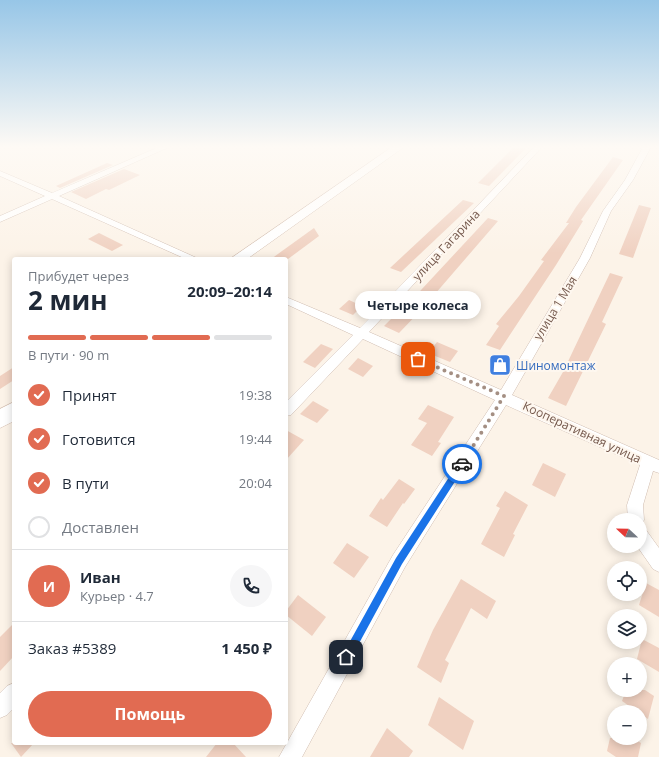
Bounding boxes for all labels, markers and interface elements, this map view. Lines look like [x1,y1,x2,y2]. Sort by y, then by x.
street label: улица Гагарина [408,206,484,284]
text: Прибудет через [28,267,129,285]
street label: улица 1 Мая [529,273,581,343]
text: 20:09–20:14 [187,281,272,301]
text: 2 мин [28,282,108,318]
callout: Четыре колеса [355,291,481,319]
text: Четыре колеса [367,296,469,314]
pin [401,342,435,376]
text: В пути · 90 m [28,346,109,364]
icon: bag [407,348,429,370]
shop icon: Шиномонтаж [487,352,513,378]
place label: Шиномонтаж [516,357,596,374]
icon: check [28,384,50,406]
text: Принят [62,385,117,405]
text: 19:38 [239,386,272,404]
street label: Кооперативная улица [520,397,644,467]
icon: check [28,428,50,450]
text: Готовится [62,429,136,449]
text: 19:44 [239,430,272,448]
courier [442,444,482,484]
icon: car [451,453,473,475]
icon: check [28,472,50,494]
text: В пути [62,473,109,493]
text: 20:04 [239,474,272,492]
north arrow [607,513,647,553]
map controls [607,513,647,745]
text: Доставлен [62,517,139,537]
button: locate [607,561,647,601]
button: phone [230,565,272,607]
text: Иван [80,567,121,587]
text: И [43,576,55,596]
text: Курьер · 4.7 [80,587,154,605]
button: layers [607,609,647,649]
text: Заказ #5389 [28,638,116,658]
text: 1 450 ₽ [221,638,272,658]
pin [329,640,363,674]
icon: home [335,646,357,668]
button: + [607,657,647,697]
button: Помощь [28,691,272,737]
button: − [607,705,647,745]

